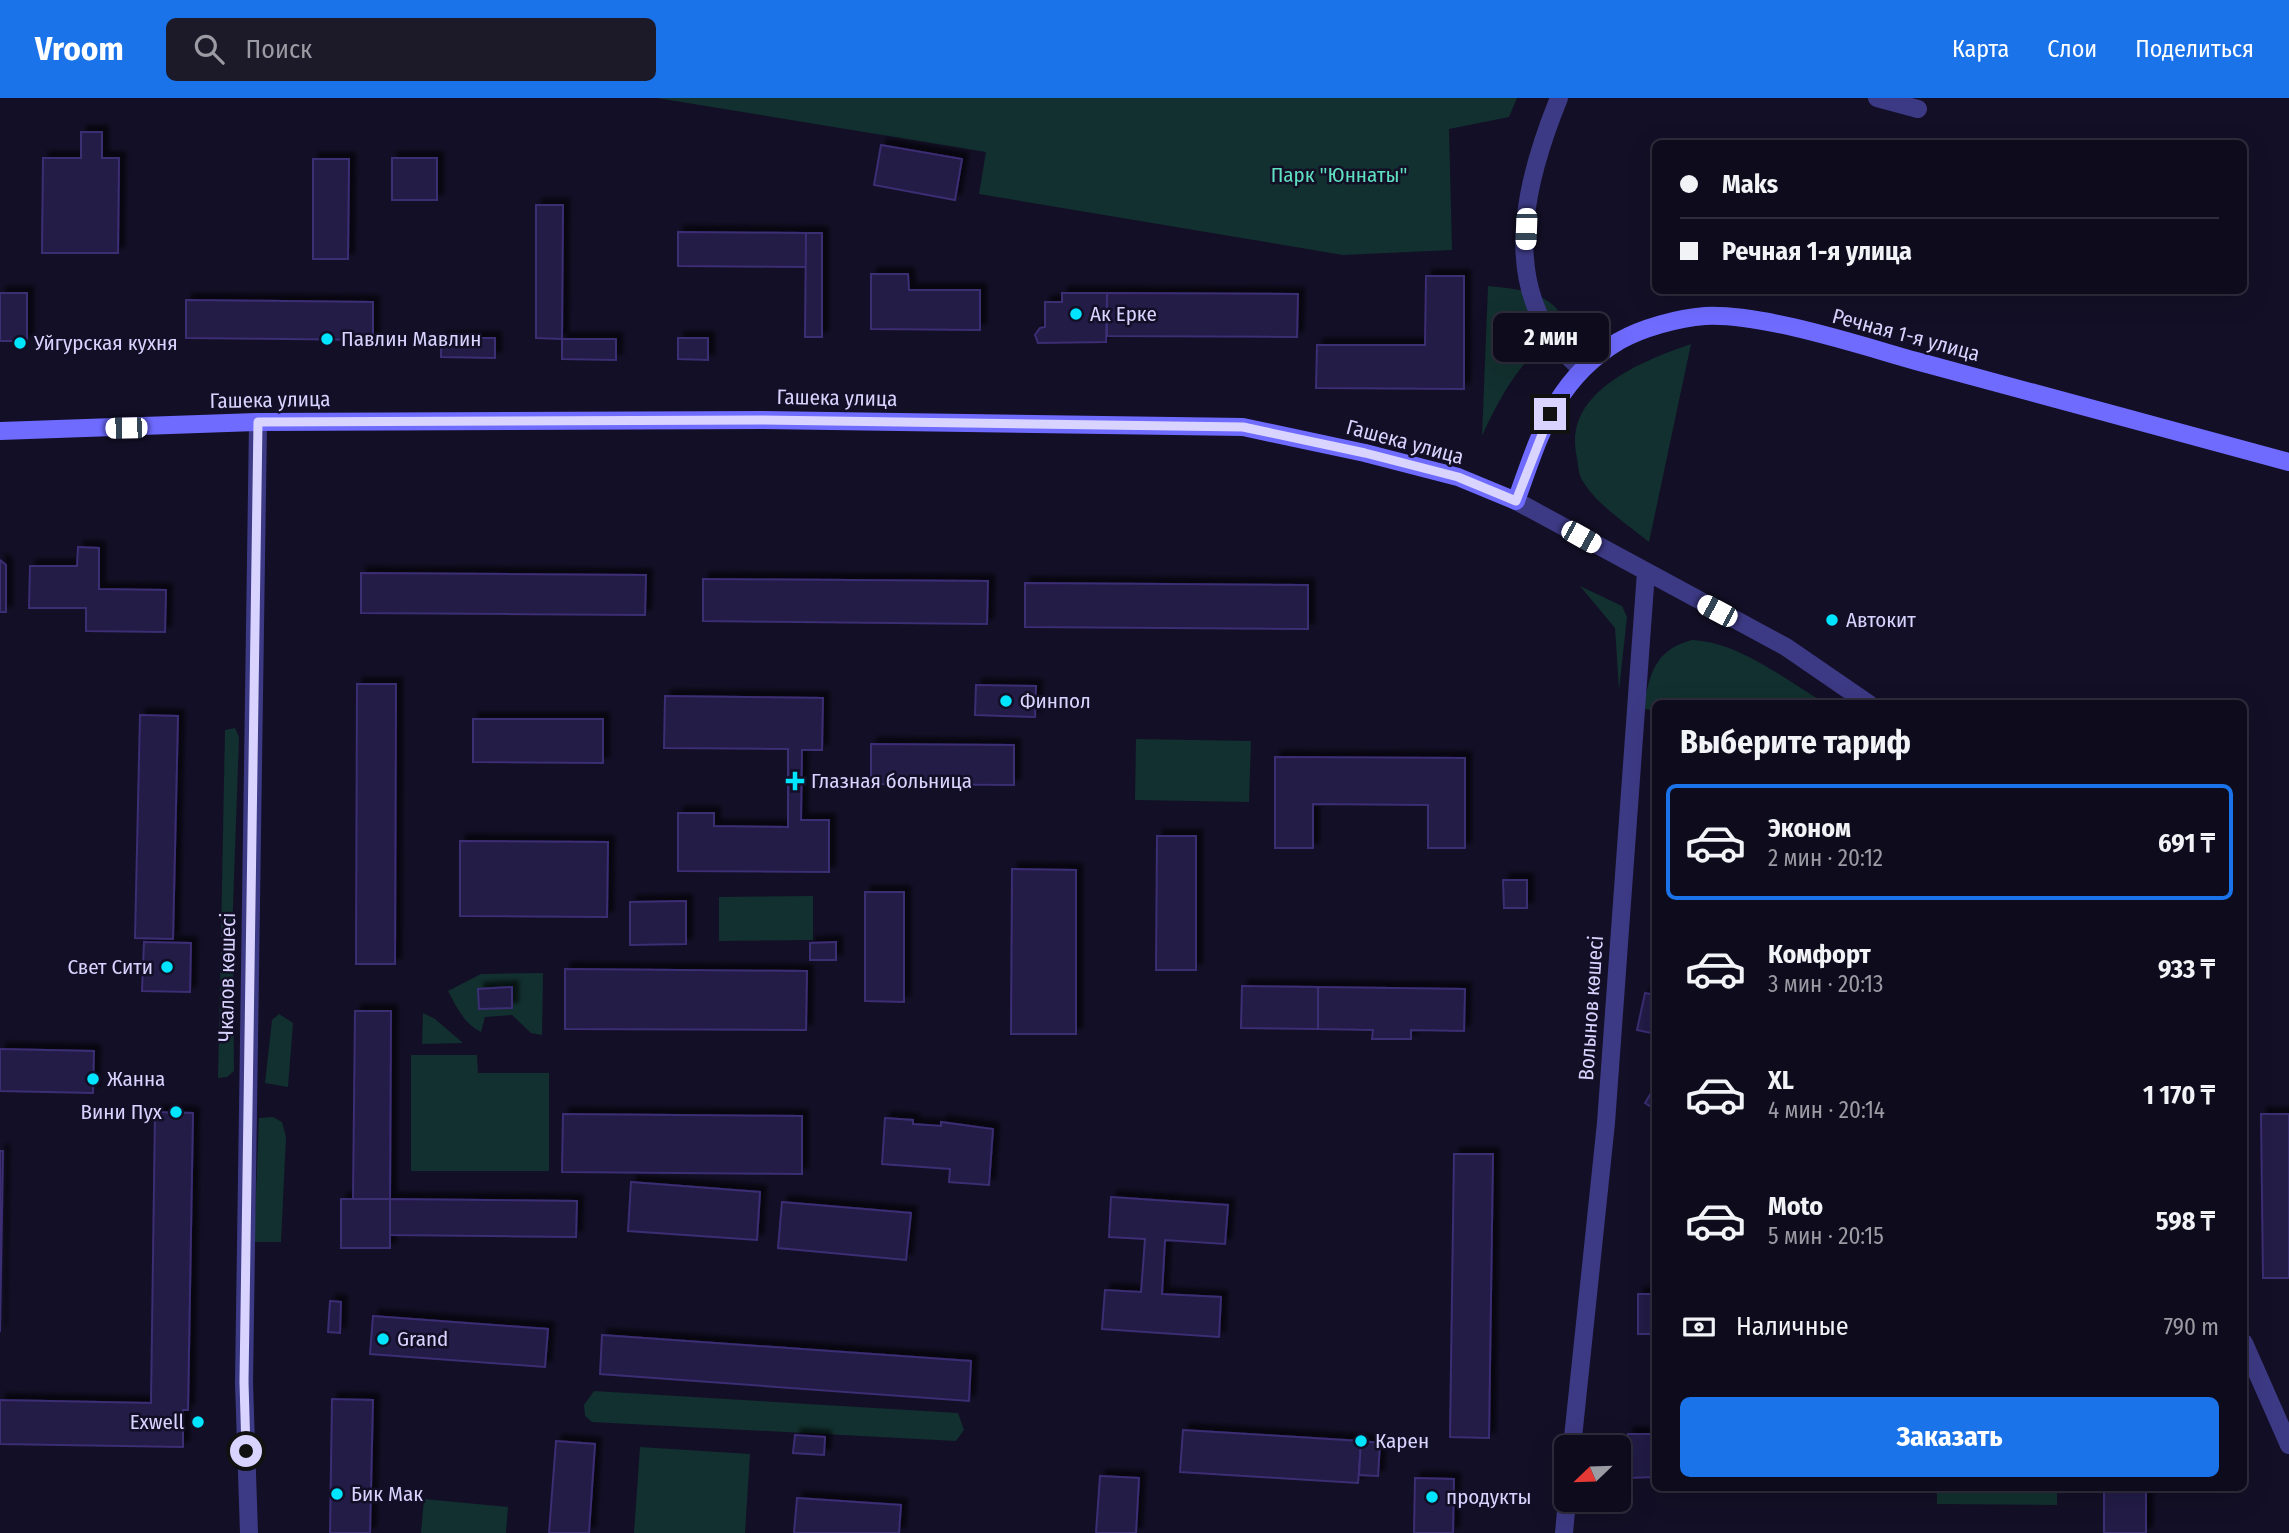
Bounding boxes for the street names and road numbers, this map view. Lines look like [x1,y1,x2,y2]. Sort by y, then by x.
street label: Речная 1-я улица [1829,303,1983,367]
street label: Гашека улица [776,384,898,412]
street label: Гашека улица [209,386,331,414]
street label: Гашека улица [1343,414,1467,470]
street label: Чкалов көшесі [213,912,241,1042]
street label: Волынов көшесі [1573,935,1609,1081]

